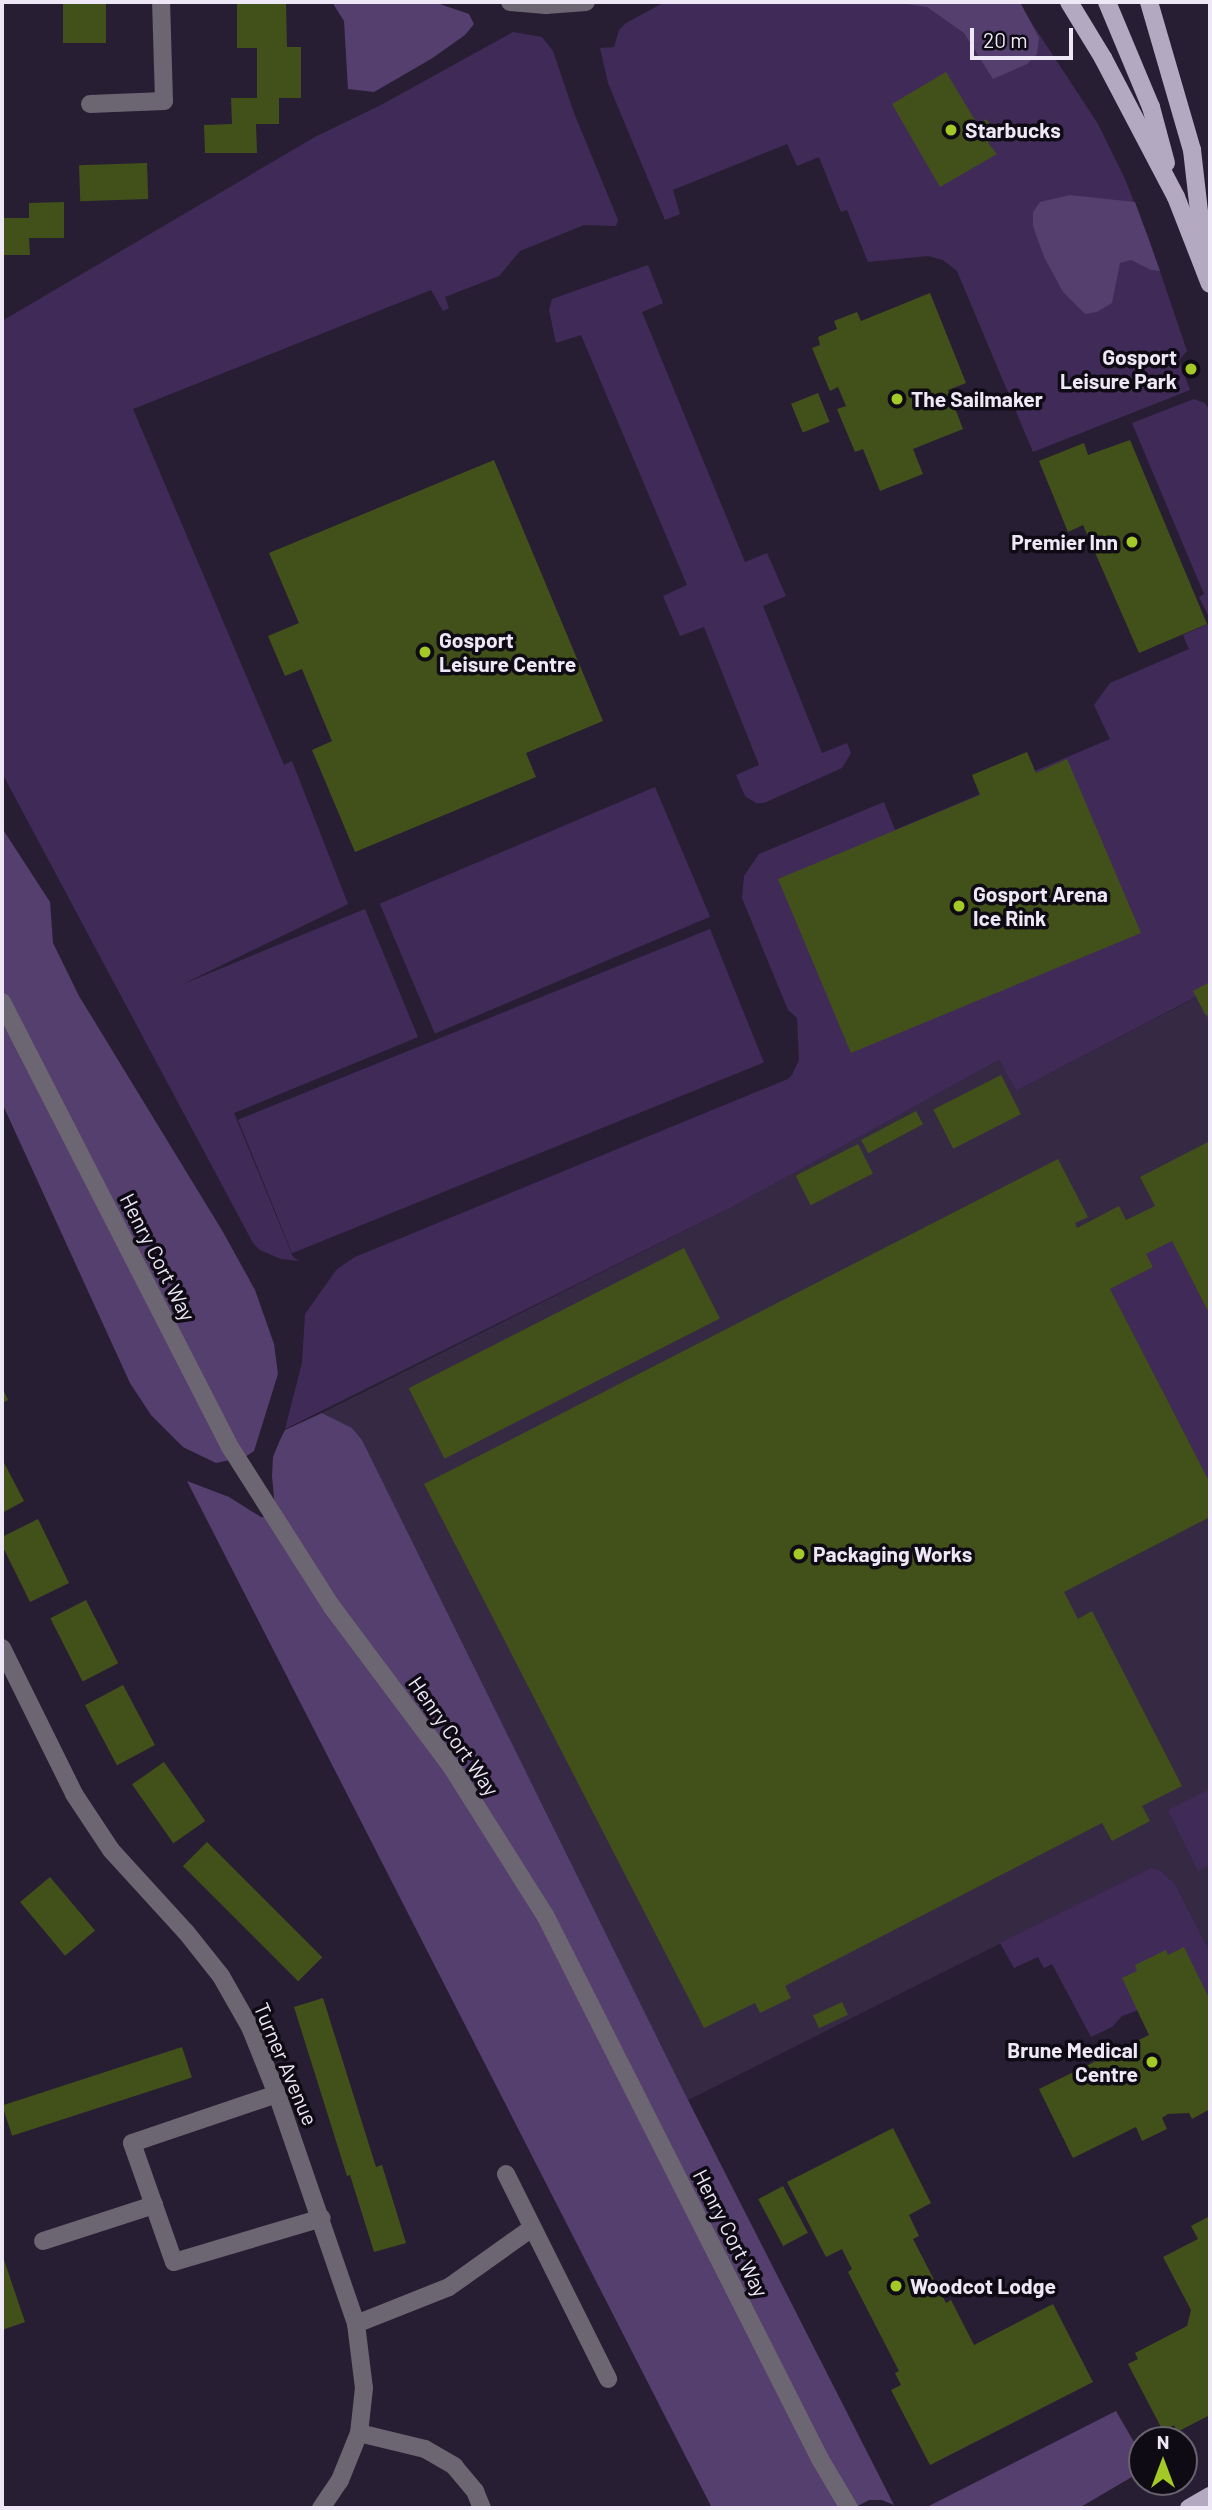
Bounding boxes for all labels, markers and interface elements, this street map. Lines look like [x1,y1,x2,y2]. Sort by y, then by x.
scale bar [974,14,1077,58]
text: 20 m [983,27,1028,52]
place label: Starbucks [965,117,1061,143]
marker: Starbucks [943,122,959,138]
place label: Gosport Leisure Park [1060,344,1177,394]
marker: Gosport Leisure Park [1183,361,1199,377]
place label: The Sailmaker [911,386,1043,412]
marker: The Sailmaker [889,391,905,407]
place label: Premier Inn [1011,529,1118,555]
marker: Premier Inn [1124,534,1140,550]
place label: Gosport Leisure Centre [439,627,576,677]
marker: Gosport Leisure Centre [417,644,433,660]
place label: Gosport Arena Ice Rink [973,881,1108,931]
marker: Gosport Arena Ice Rink [951,898,967,914]
street label: Henry Cort Way [115,1189,201,1325]
place label: Packaging Works [813,1541,972,1567]
marker: Packaging Works [791,1546,807,1562]
street label: Henry Cort Way [404,1671,504,1801]
street label: Turner Avenue [249,1999,323,2129]
place label: Brune Medical Centre [1007,2037,1138,2087]
marker: Brune Medical Centre [1144,2054,1160,2070]
street label: Henry Cort Way [688,2165,774,2301]
place label: Woodcot Lodge [910,2273,1056,2299]
marker: Woodcot Lodge [888,2278,904,2294]
north arrow [1128,2426,1198,2496]
text: N [1157,2430,1169,2453]

